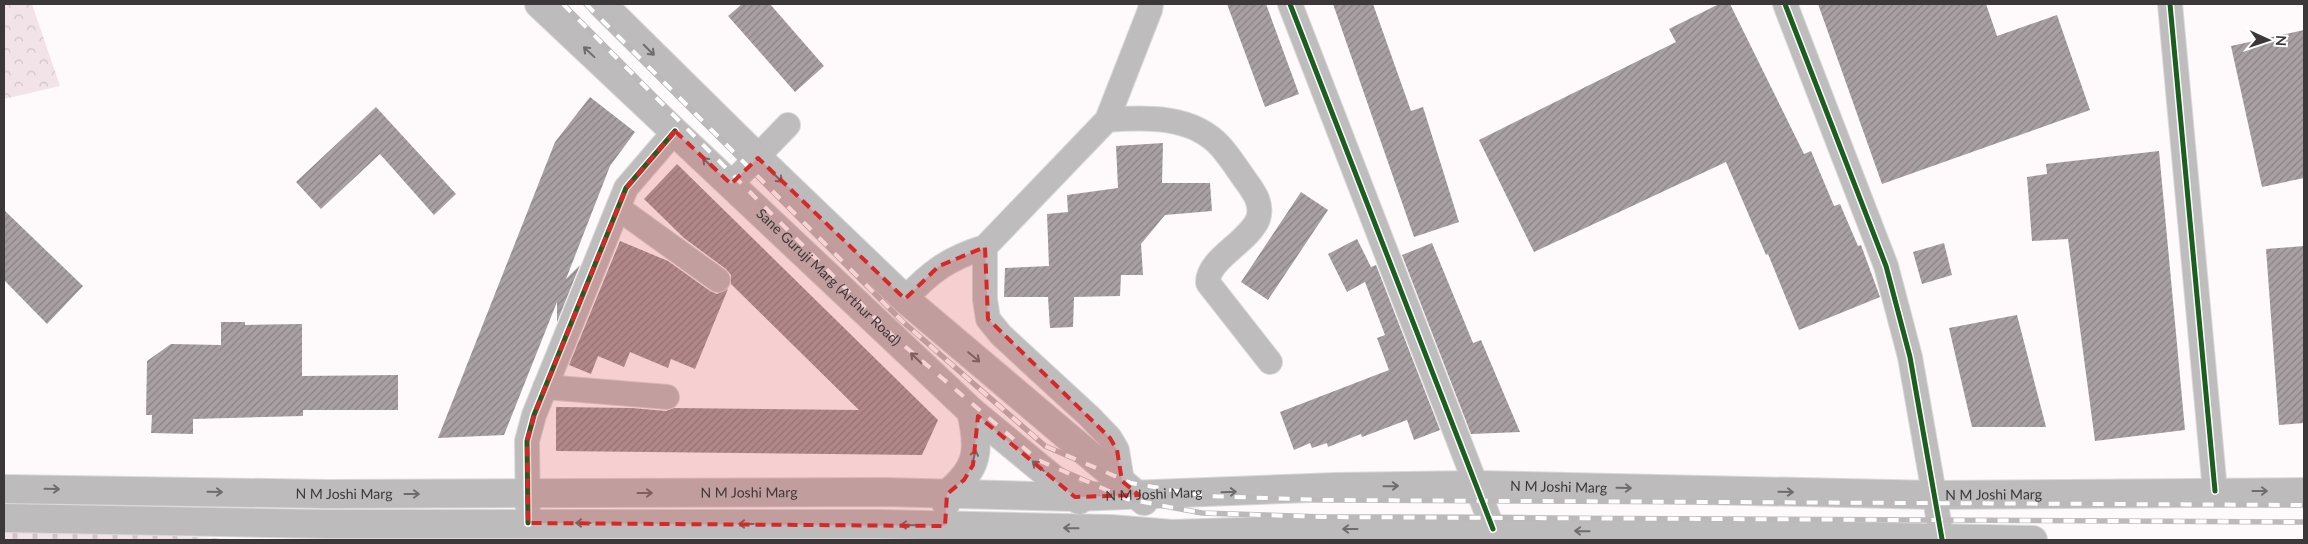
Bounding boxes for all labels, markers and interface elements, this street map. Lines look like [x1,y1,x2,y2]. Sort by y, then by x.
north arrow [2243,15,2293,65]
text: N [2273,35,2290,47]
one-way arrow [643,44,656,56]
one-way arrow [583,46,596,58]
one-way arrow [702,157,715,169]
one-way arrow [771,171,784,183]
street label: Sane Guruji Marg (Arthur Road) [753,204,905,349]
one-way arrow [910,352,922,364]
one-way arrow [968,352,981,363]
one-way arrow [970,450,979,466]
one-way arrow [1031,460,1044,471]
street label: N M Joshi Marg [1510,477,1607,496]
one-way arrow [1382,481,1399,491]
street label: N M Joshi Marg [700,483,797,501]
street label: N M Joshi Marg [1105,483,1203,504]
one-way arrow [1615,483,1631,493]
one-way arrow [44,484,60,494]
street label: N M Joshi Marg [295,484,392,502]
street label: N M Joshi Marg [1945,485,2042,503]
one-way arrow [2251,486,2267,496]
one-way arrow [206,487,223,497]
one-way arrow [1220,487,1236,496]
one-way arrow [1778,487,1794,496]
one-way arrow [636,488,653,498]
one-way arrow [404,489,420,499]
one-way arrow [575,518,592,528]
one-way arrow [738,519,754,529]
one-way arrow [900,520,916,530]
one-way arrow [1063,523,1079,533]
one-way arrow [1342,524,1358,534]
one-way arrow [1574,526,1590,536]

